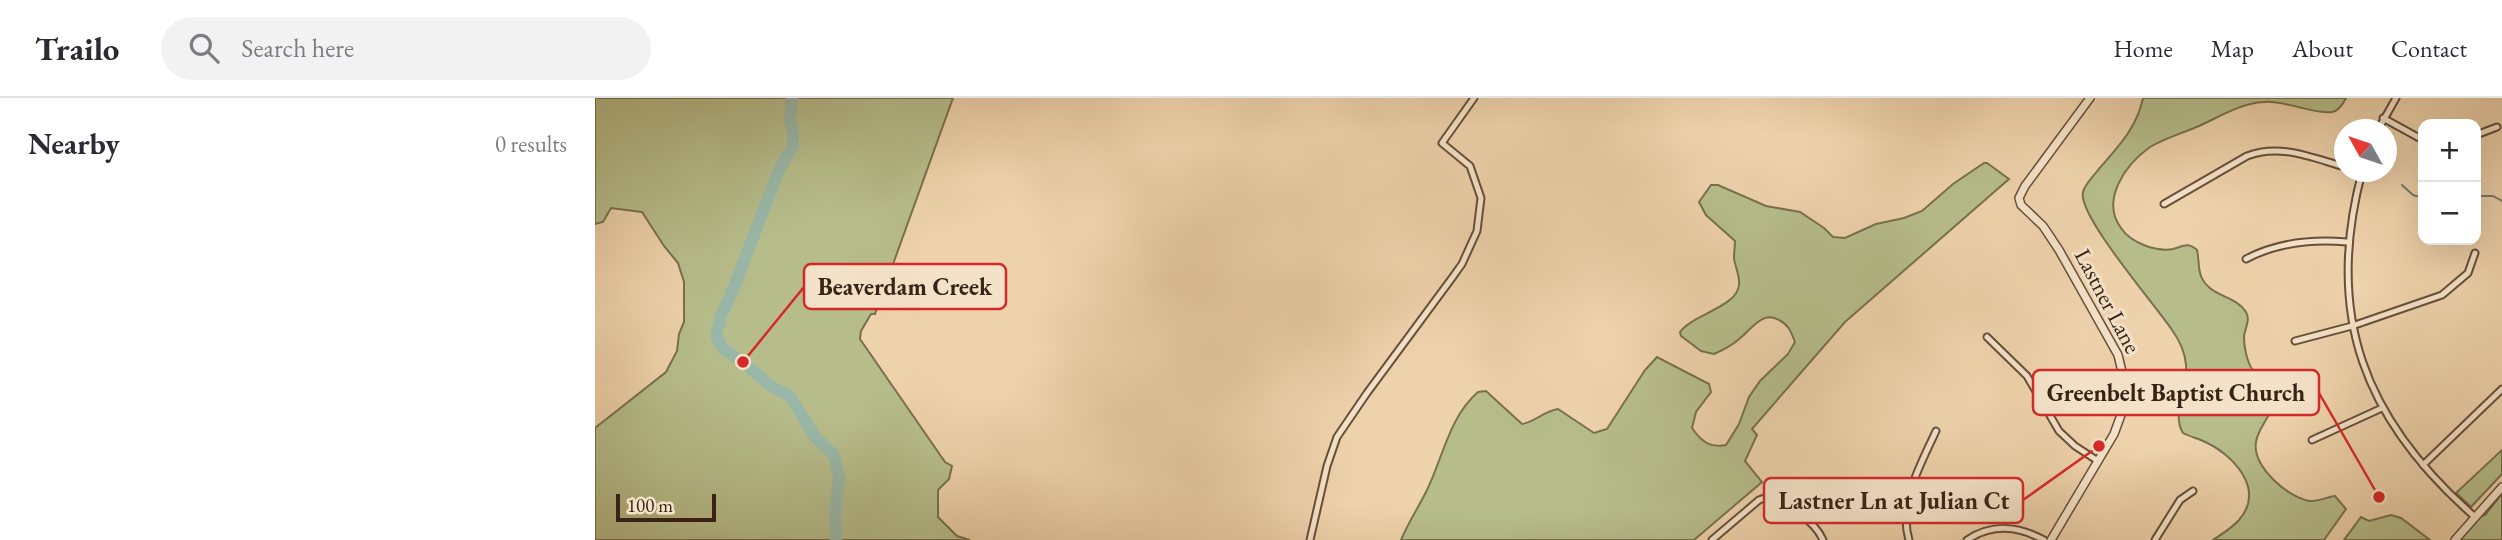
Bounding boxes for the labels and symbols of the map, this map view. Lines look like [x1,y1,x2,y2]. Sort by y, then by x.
north arrow [2334,119,2397,182]
street label: Lastner Lane [2068,243,2148,359]
callout: Beaverdam Creek [804,264,1006,309]
text: Beaverdam Creek [818,271,993,302]
callout: Greenbelt Baptist Church [2033,370,2319,415]
text: Greenbelt Baptist Church [2047,377,2306,408]
callout: Lastner Ln at Julian Ct [1764,478,2023,523]
text: Lastner Ln at Julian Ct [1779,485,2009,516]
scale bar [616,491,716,523]

